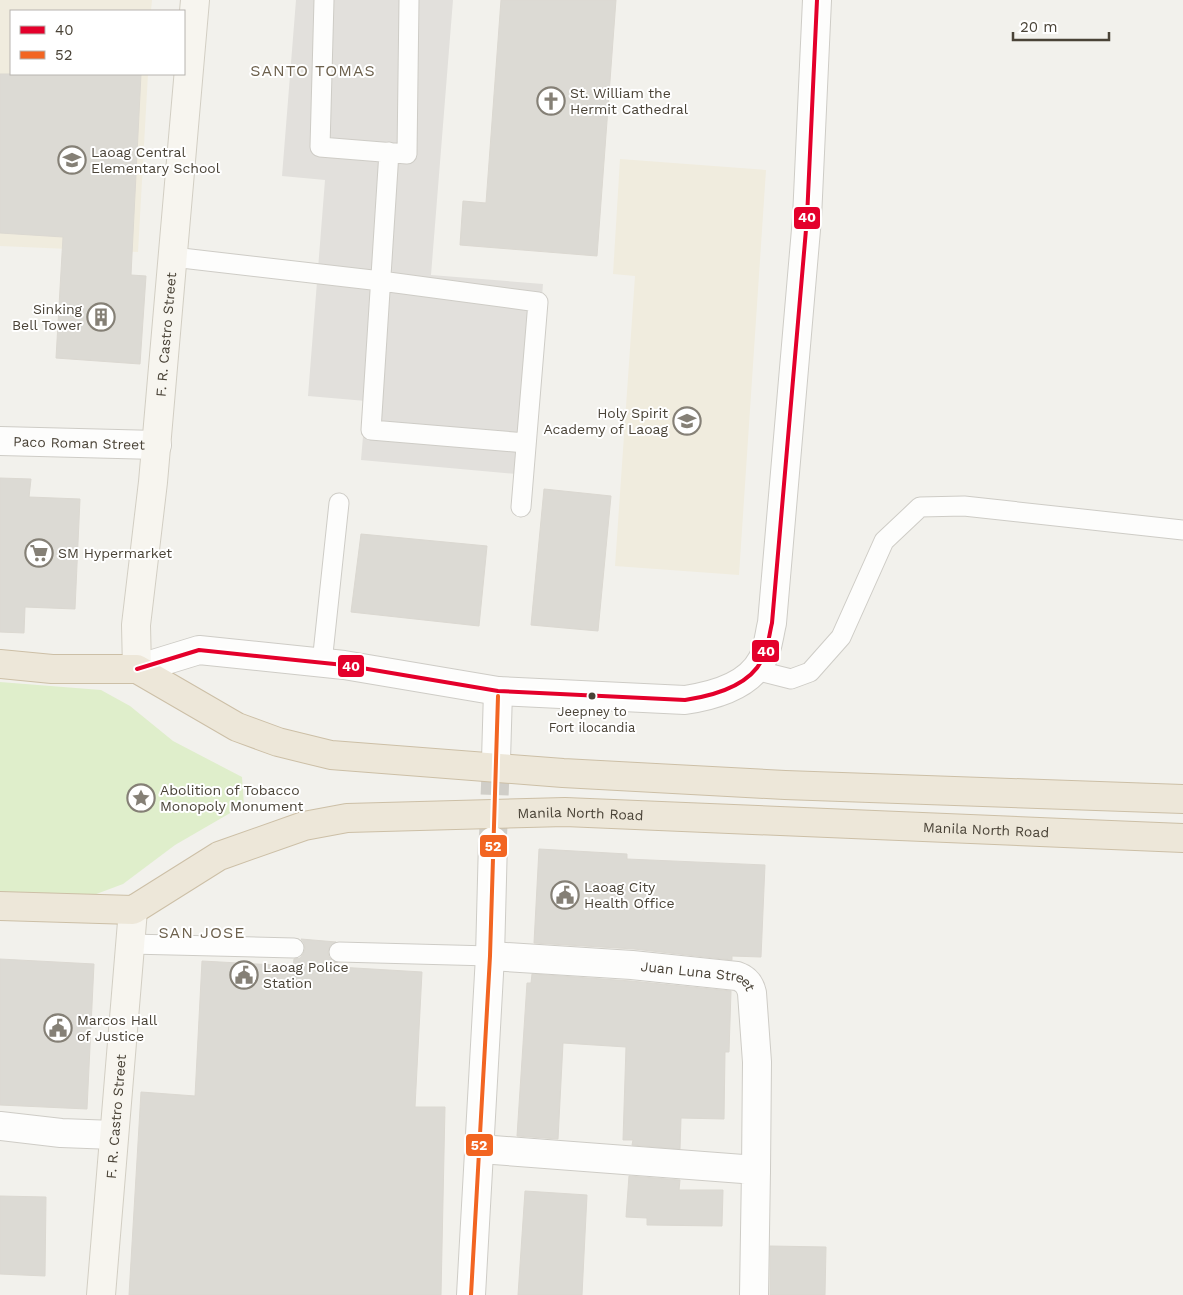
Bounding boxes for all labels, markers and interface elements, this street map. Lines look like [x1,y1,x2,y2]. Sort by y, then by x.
legend [10,10,185,75]
scale bar [1013,10,1109,42]
text: 20 m [1020,18,1058,36]
text: 40 [55,21,74,39]
text: 52 [55,46,72,64]
district label: SANTO TOMAS [250,61,376,80]
place label: St. William the Hermit Cathedral [570,85,689,117]
church icon: St. William the Hermit Cathedral [536,86,566,116]
place label: Laoag Central Elementary School [91,144,221,176]
school or university icon: Laoag Central Elementary School [57,145,87,175]
line badge: 40 [793,206,821,230]
text: 40 [798,209,816,225]
street label: F. R. Castro Street [152,271,179,398]
place label: Sinking Bell Tower [12,301,83,333]
building icon: Sinking Bell Tower [86,302,116,332]
place label: Holy Spirit Academy of Laoag [543,405,669,437]
school or university icon: Holy Spirit Academy of Laoag [672,406,702,436]
street label: Paco Roman Street [13,433,145,453]
supermarket icon: SM Hypermarket [24,538,54,568]
place label: SM Hypermarket [58,545,172,561]
line badge: 40 [751,639,780,663]
text: 40 [757,643,775,659]
line badge: 40 [337,654,365,678]
text: 40 [342,658,360,674]
marker: Jeepney to Fort ilocandia [587,691,597,701]
place label: Jeepney to Fort ilocandia [549,704,636,735]
place label: Abolition of Tobacco Monopoly Monument [160,782,304,814]
place icon: Abolition of Tobacco Monopoly Monument [126,783,156,813]
street label: Manila North Road [517,804,644,823]
street label: Manila North Road [923,819,1049,840]
line badge: 52 [479,834,508,858]
text: 52 [485,838,501,854]
place label: Laoag City Health Office [584,879,675,911]
public building icon: Laoag City Health Office [550,880,580,910]
district label: SAN JOSE [159,923,245,942]
street label: Juan Luna Street [640,958,759,993]
place label: Laoag Police Station [263,959,349,991]
public building icon: Laoag Police Station [229,960,259,990]
place label: Marcos Hall of Justice [77,1012,158,1044]
public building icon: Marcos Hall of Justice [43,1013,73,1043]
street label: F. R. Castro Street [103,1054,129,1180]
line badge: 52 [465,1133,494,1157]
text: 52 [471,1137,487,1153]

